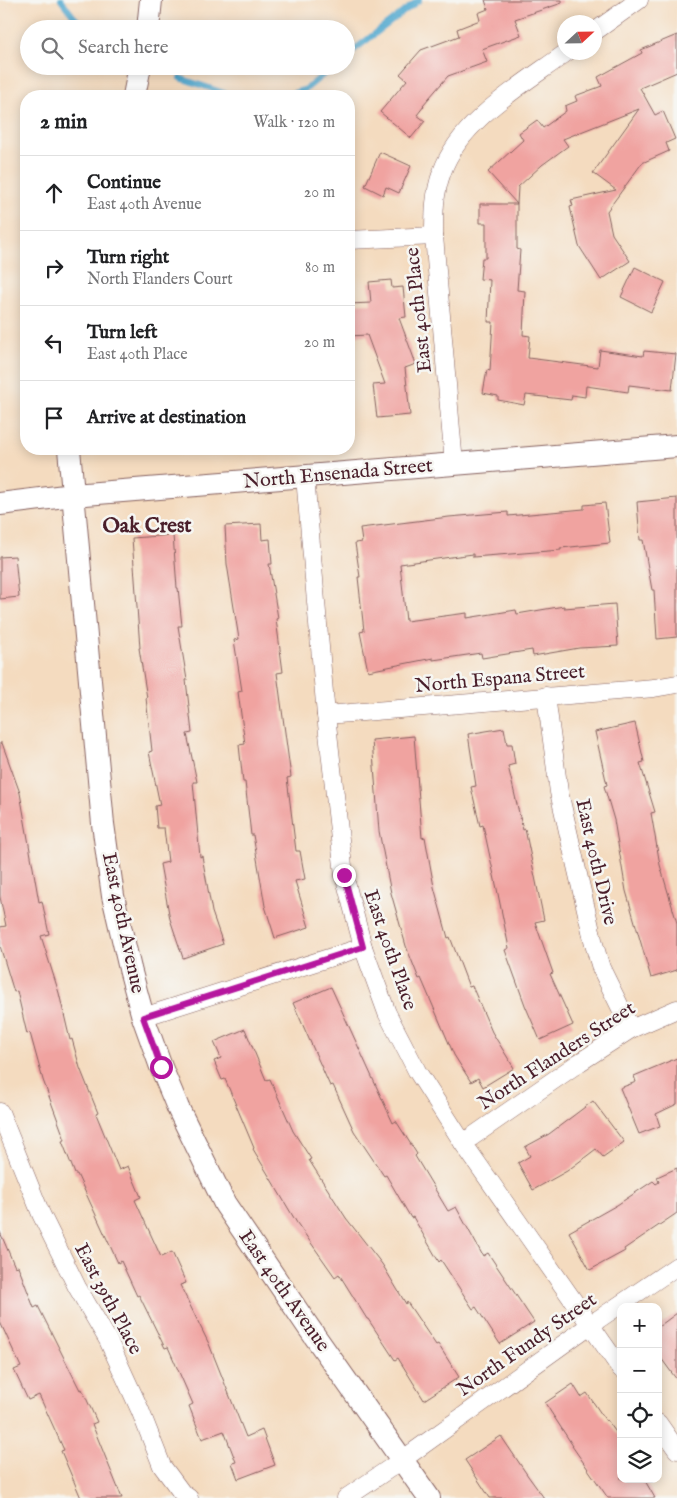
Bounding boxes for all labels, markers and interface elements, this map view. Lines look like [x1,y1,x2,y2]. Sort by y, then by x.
north arrow [557,15,602,60]
search box [20,20,355,75]
icon: search [38,34,66,62]
text: Search here [78,36,169,60]
text: 2 min [40,109,87,136]
text: Walk · 120 m [253,113,335,133]
text: Continue [87,171,161,195]
icon: ahead [40,179,68,207]
text: 20 m [304,183,335,203]
text: East 40th Avenue [87,195,202,215]
text: Turn right [87,246,169,270]
street label: East 40th Place [400,246,438,374]
icon: right [40,254,68,282]
text: 80 m [305,258,335,278]
text: North Flanders Court [87,270,233,290]
text: Turn left [87,321,158,345]
icon: left [40,329,68,357]
text: 20 m [304,333,335,353]
text: East 40th Place [87,345,188,365]
icon: arrive [40,404,68,432]
text: Arrive at destination [87,406,246,430]
street label: North Ensenada Street [242,453,434,495]
district label: Oak Crest [102,513,192,540]
street label: North Espana Street [414,659,586,699]
street label: East 40th Drive [569,796,623,928]
street label: East 40th Avenue [96,850,150,996]
route end [333,864,356,887]
street label: East 40th Place [358,886,422,1014]
street label: North Flanders Street [474,996,640,1116]
route start [150,1056,173,1079]
street label: East 40th Avenue [233,1225,335,1357]
street label: East 39th Place [68,1239,148,1359]
street label: North Fundy Street [452,1287,602,1402]
map controls [617,1303,662,1483]
button: + [617,1303,662,1348]
button: − [617,1348,662,1393]
button: locate [617,1393,662,1438]
button: layers [617,1438,662,1483]

